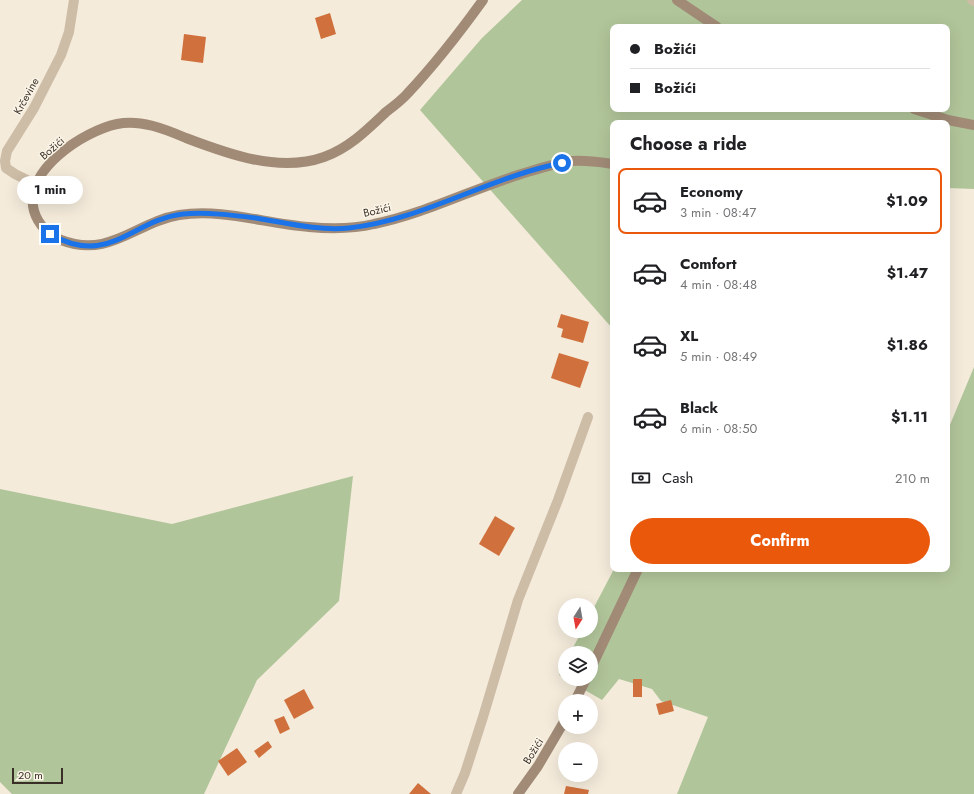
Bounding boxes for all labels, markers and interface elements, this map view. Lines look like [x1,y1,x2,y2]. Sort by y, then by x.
text: Božići [654,38,696,60]
street label: Krčevine [9,74,43,117]
text: Božići [654,77,696,99]
text: Choose a ride [630,131,747,157]
street label: Božići [36,133,68,163]
route start [553,154,571,172]
callout: 1 min [17,176,83,204]
text: 1 min [34,180,66,199]
text: Economy [680,181,743,203]
icon: car [632,183,668,219]
text: $1.09 [886,190,928,212]
street label: Božići [361,199,393,221]
text: 3 min · 08:47 [680,203,756,222]
route end [41,225,59,243]
text: Comfort [680,253,737,275]
icon: car [632,255,668,291]
text: $1.47 [887,262,928,284]
text: 4 min · 08:48 [680,275,757,294]
text: XL [680,325,698,347]
icon: car [632,327,668,363]
text: $1.86 [887,334,928,356]
text: 5 min · 08:49 [680,347,757,366]
text: Black [680,397,718,419]
icon: car [632,399,668,435]
text: $1.11 [891,406,928,428]
text: 6 min · 08:50 [680,419,757,438]
icon: cash [630,467,652,489]
text: Cash [662,467,693,489]
text: 210 m [895,469,930,488]
button: Confirm [630,518,930,564]
north arrow [558,598,598,638]
map controls [558,598,598,782]
button: layers [558,646,598,686]
button: + [558,694,598,734]
street label: Božići [519,735,547,767]
button: − [558,742,598,782]
scale bar [12,766,63,785]
text: 20 m [18,767,43,783]

